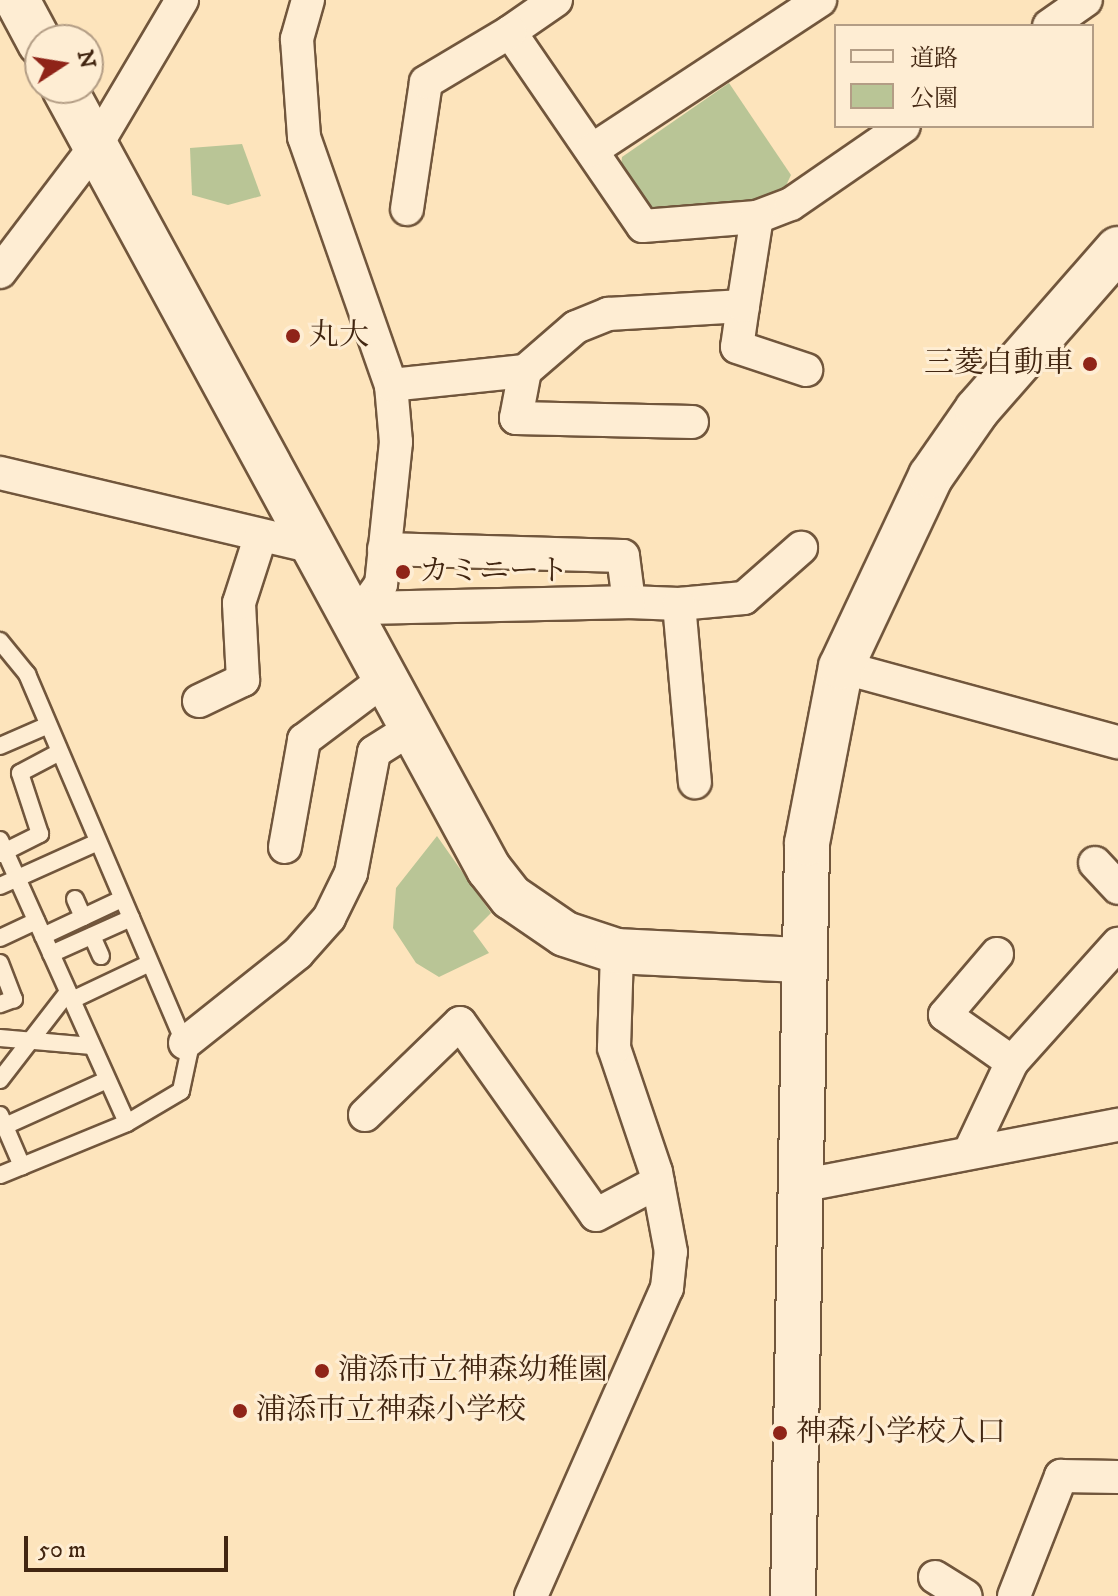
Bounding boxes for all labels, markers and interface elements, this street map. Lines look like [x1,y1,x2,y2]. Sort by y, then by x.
north arrow [24,24,104,104]
legend [834,24,1094,128]
text: 道路 [910,44,958,74]
text: N [71,48,101,71]
text: 公園 [910,84,958,114]
place label: 丸大 [309,318,369,354]
marker: 丸大 [284,327,302,345]
place label: 三菱自動車 [924,346,1074,382]
marker: 三菱自動車 [1081,355,1099,373]
place label: カミニート [419,554,569,590]
marker: カミニート [394,563,412,581]
place label: 浦添市立神森幼稚園 [338,1353,608,1389]
marker: 浦添市立神森幼稚園 [313,1362,331,1380]
place label: 浦添市立神森小学校 [256,1393,526,1429]
marker: 浦添市立神森小学校 [231,1402,249,1420]
place label: 神森小学校入口 [796,1415,1006,1451]
marker: 神森小学校入口 [771,1424,789,1442]
scale bar [28,1520,232,1570]
text: 50 m [38,1535,86,1565]

